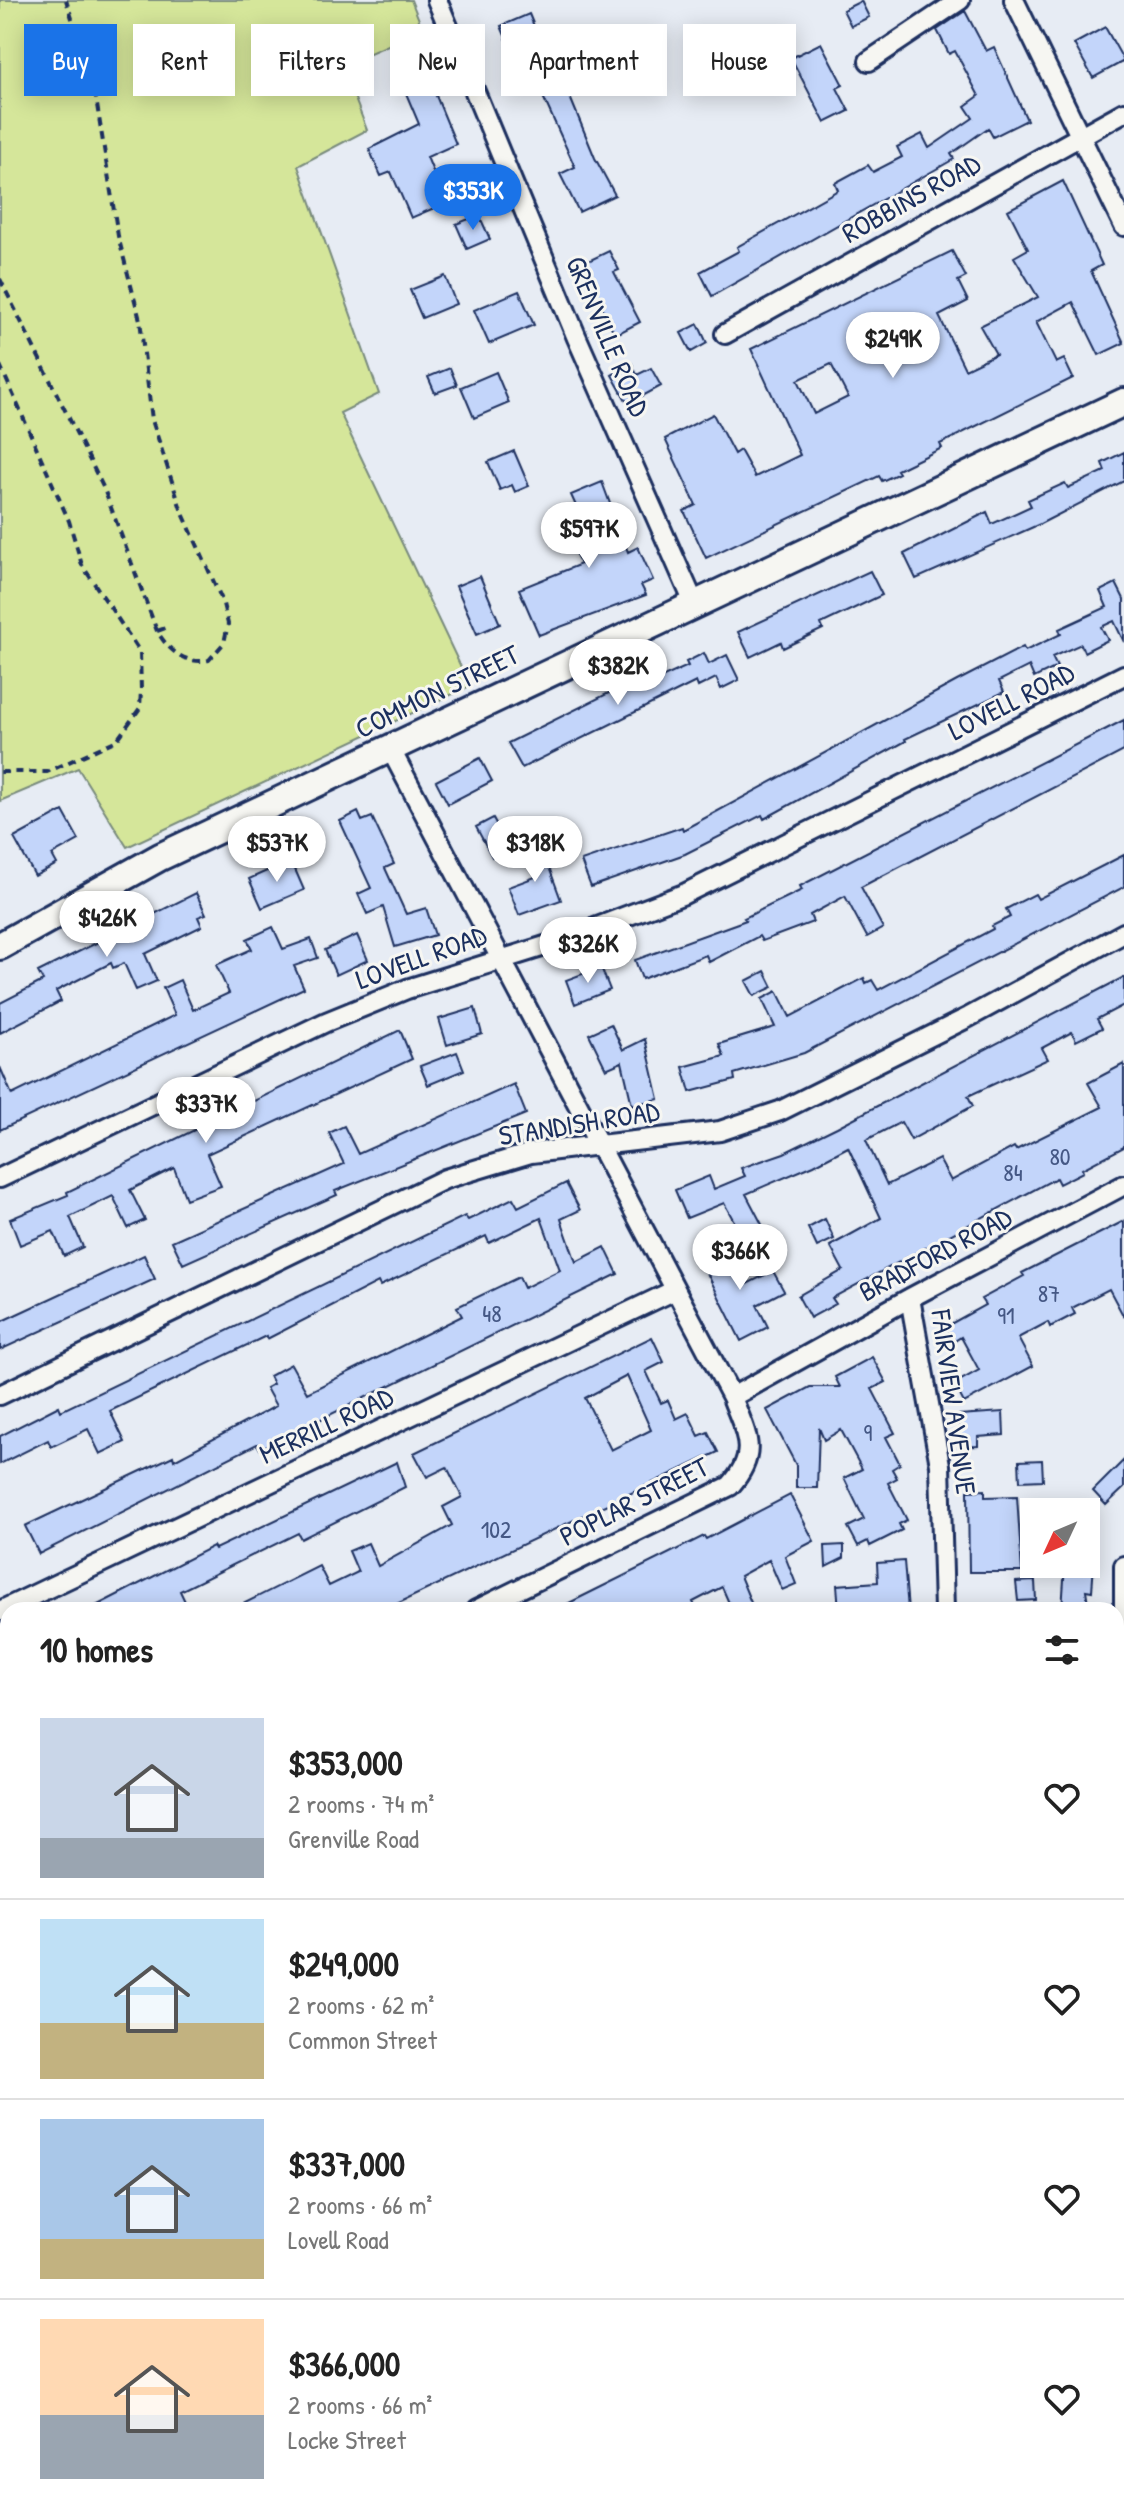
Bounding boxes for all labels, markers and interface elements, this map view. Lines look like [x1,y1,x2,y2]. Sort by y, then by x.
chip: Buy [24,24,117,96]
chip: Rent [133,24,235,96]
chip: Filters [251,24,374,96]
chip: New [390,24,485,96]
chip: Apartment [501,24,667,96]
chip: House [683,24,796,96]
street label: ROBBINS ROAD [835,144,988,252]
pin: $353K [417,164,529,232]
text: $353K [442,172,504,207]
street label: GRENVILLE ROAD [557,250,659,423]
pin: $249K [837,312,949,380]
text: $249K [864,320,922,355]
pin: $597K [533,502,645,570]
text: $597K [559,510,619,545]
street label: COMMON STREET [349,635,526,747]
pin: $382K [562,639,674,707]
text: $382K [587,647,649,682]
street label: LOVELL ROAD [942,653,1081,749]
pin: $537K [221,816,333,884]
pin: $318K [479,816,591,884]
text: $537K [246,824,308,859]
text: $318K [505,824,565,859]
pin: $426K [51,891,163,959]
text: $426K [77,899,137,934]
street label: LOVELL ROAD [350,916,492,998]
pin: $326K [532,917,644,985]
text: $326K [558,925,618,960]
pin: $337K [150,1077,262,1145]
text: $337K [175,1085,237,1120]
street label: STANDISH ROAD [496,1091,663,1154]
house number: 80 [1049,1140,1071,1172]
house number: 84 [1003,1156,1023,1188]
street label: BRADFORD ROAD [852,1198,1019,1310]
pin: $366K [684,1224,796,1292]
text: $366K [710,1232,770,1267]
house number: 87 [1038,1277,1060,1309]
house number: 48 [482,1297,502,1329]
house number: 91 [997,1299,1015,1331]
street label: FAIRVIEW AVENUE [922,1306,986,1497]
street label: MERRILL ROAD [253,1377,400,1473]
house number: 9 [864,1416,873,1448]
street label: POPLAR STREET [553,1447,716,1555]
north arrow [1020,1498,1100,1578]
map controls [1020,1498,1100,1578]
house number: 102 [481,1513,511,1545]
text: 10 homes [40,1627,153,1673]
icon: filters [1040,1628,1084,1672]
text: $353,000 [288,1740,403,1786]
icon: home [104,1750,200,1846]
icon: heart [1040,1776,1084,1820]
text: 2 rooms · 74 m² [288,1786,434,1821]
text: Grenville Road [288,1821,419,1856]
text: $249,000 [288,1941,399,1987]
icon: home [104,1951,200,2047]
icon: heart [1040,1977,1084,2021]
text: 2 rooms · 62 m² [288,1987,434,2022]
text: Common Street [288,2022,437,2057]
text: $337,000 [288,2141,405,2187]
icon: home [104,2151,200,2247]
icon: heart [1040,2177,1084,2221]
text: 2 rooms · 66 m² [288,2187,432,2222]
text: Lovell Road [288,2222,389,2257]
text: $366,000 [288,2341,400,2387]
icon: home [104,2351,200,2447]
icon: heart [1040,2377,1084,2421]
text: 2 rooms · 66 m² [288,2387,432,2422]
text: Locke Street [288,2422,406,2457]

